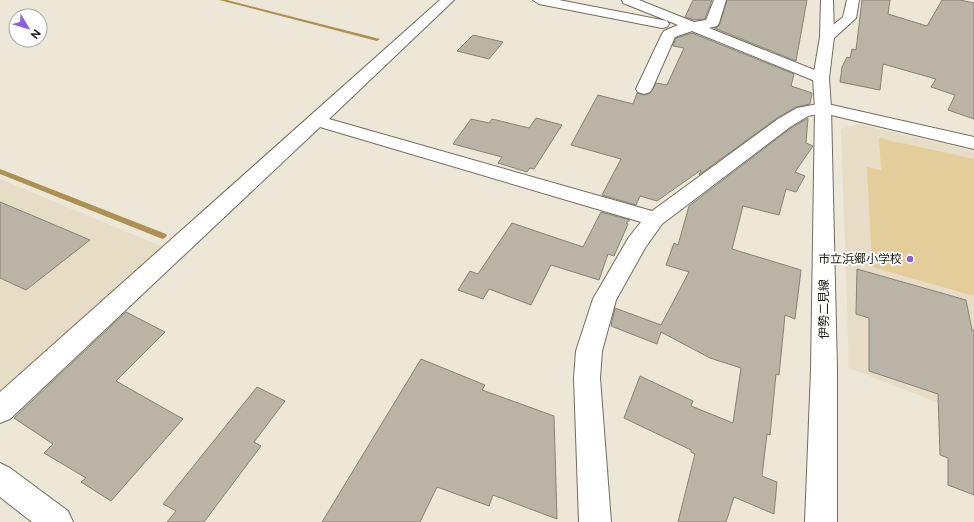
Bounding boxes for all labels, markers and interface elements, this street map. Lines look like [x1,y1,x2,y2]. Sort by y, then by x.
north arrow [8,8,48,48]
text: N [29,27,43,41]
place label: 市立浜郷小学校 [818,252,902,266]
marker: 市立浜郷小学校 [905,254,915,264]
street label: 伊勢二見線 [817,279,831,339]

